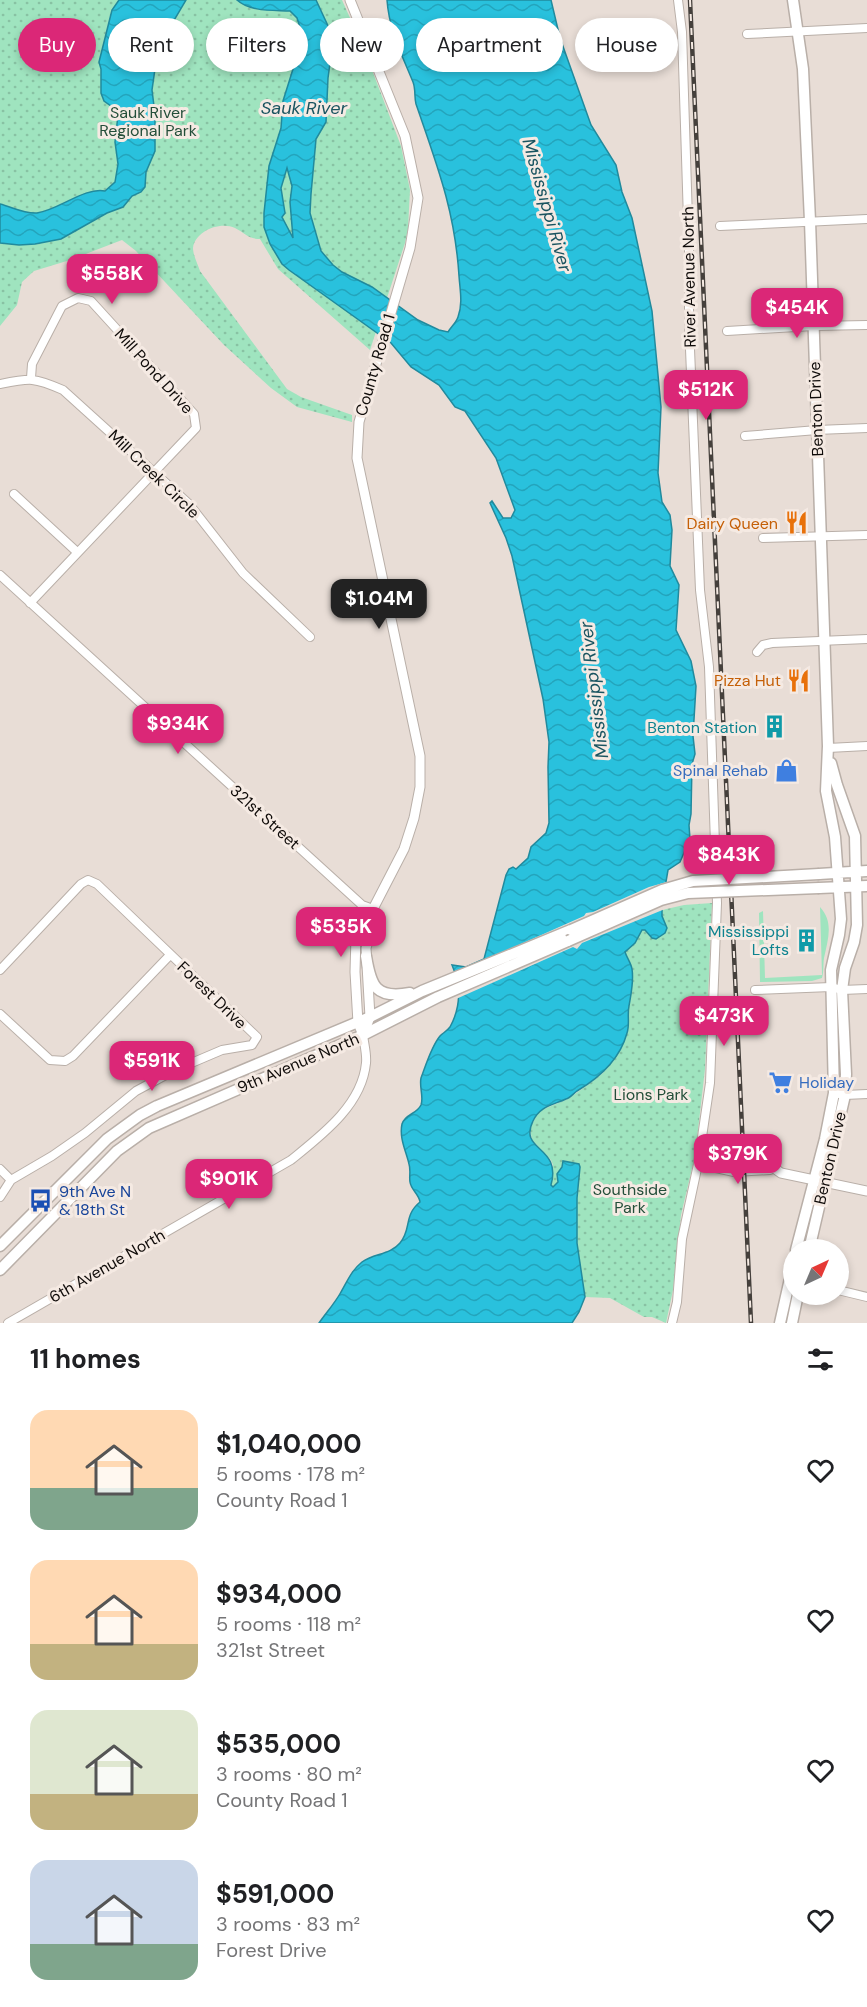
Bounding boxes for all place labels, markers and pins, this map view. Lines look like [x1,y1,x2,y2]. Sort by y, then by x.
pin: $558K [70,254,154,305]
pin: $454K [755,288,839,339]
pin: $512K [664,370,748,421]
restaurant icon: Dairy Queen [783,510,809,536]
place label: Dairy Queen [686,513,778,534]
pin: $1.04M [330,579,428,630]
restaurant icon: Pizza Hut [786,667,812,693]
place label: Pizza Hut [714,670,781,691]
pin: $934K [136,704,220,755]
building icon: Benton Station [762,714,788,740]
place label: Benton Station [647,717,757,738]
shop icon: Spinal Rehab [773,757,799,783]
place label: Spinal Rehab [673,760,768,781]
pin: $843K [687,835,771,886]
pin: $535K [299,907,383,958]
place label: Mississippi Lofts [708,921,789,960]
building icon: Mississippi Lofts [794,927,820,953]
pin: $473K [682,996,766,1047]
pin: $591K [110,1041,194,1092]
supermarket icon: Holiday [768,1069,794,1095]
place label: Holiday [799,1072,854,1093]
pin: $379K [696,1134,780,1185]
pin: $901K [187,1159,271,1210]
place label: 9th Ave N & 18th St [59,1181,131,1220]
bus stop icon: 9th Ave N & 18th St [28,1187,54,1213]

